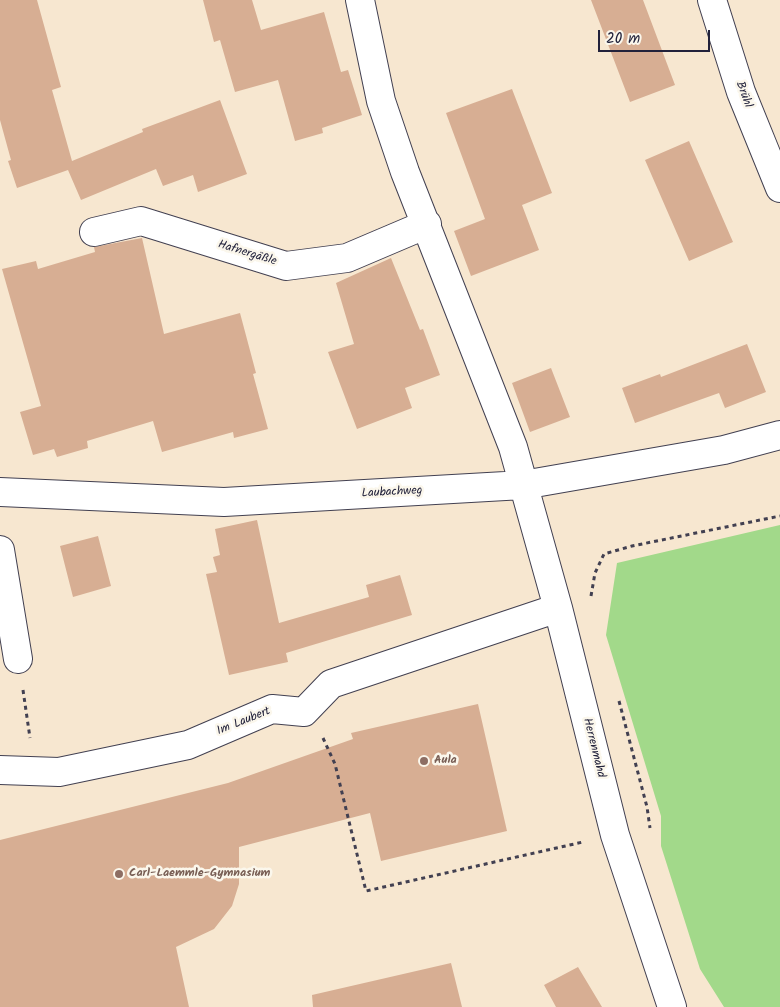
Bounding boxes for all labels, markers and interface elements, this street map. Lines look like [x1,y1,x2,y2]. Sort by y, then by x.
scale bar [600,20,712,52]
text: 20 m [606,27,640,51]
street label: Brühl [732,80,754,110]
street label: Hafnergäßle [216,238,278,270]
street label: Laubachweg [361,484,423,502]
street label: Im Laubert [215,705,273,739]
street label: Herrenmahd [579,717,607,779]
place label: Aula [434,754,457,768]
marker: Aula [418,755,430,767]
place label: Carl-Laemmle-Gymnasium [129,867,270,881]
marker: Carl-Laemmle-Gymnasium [113,868,125,880]

